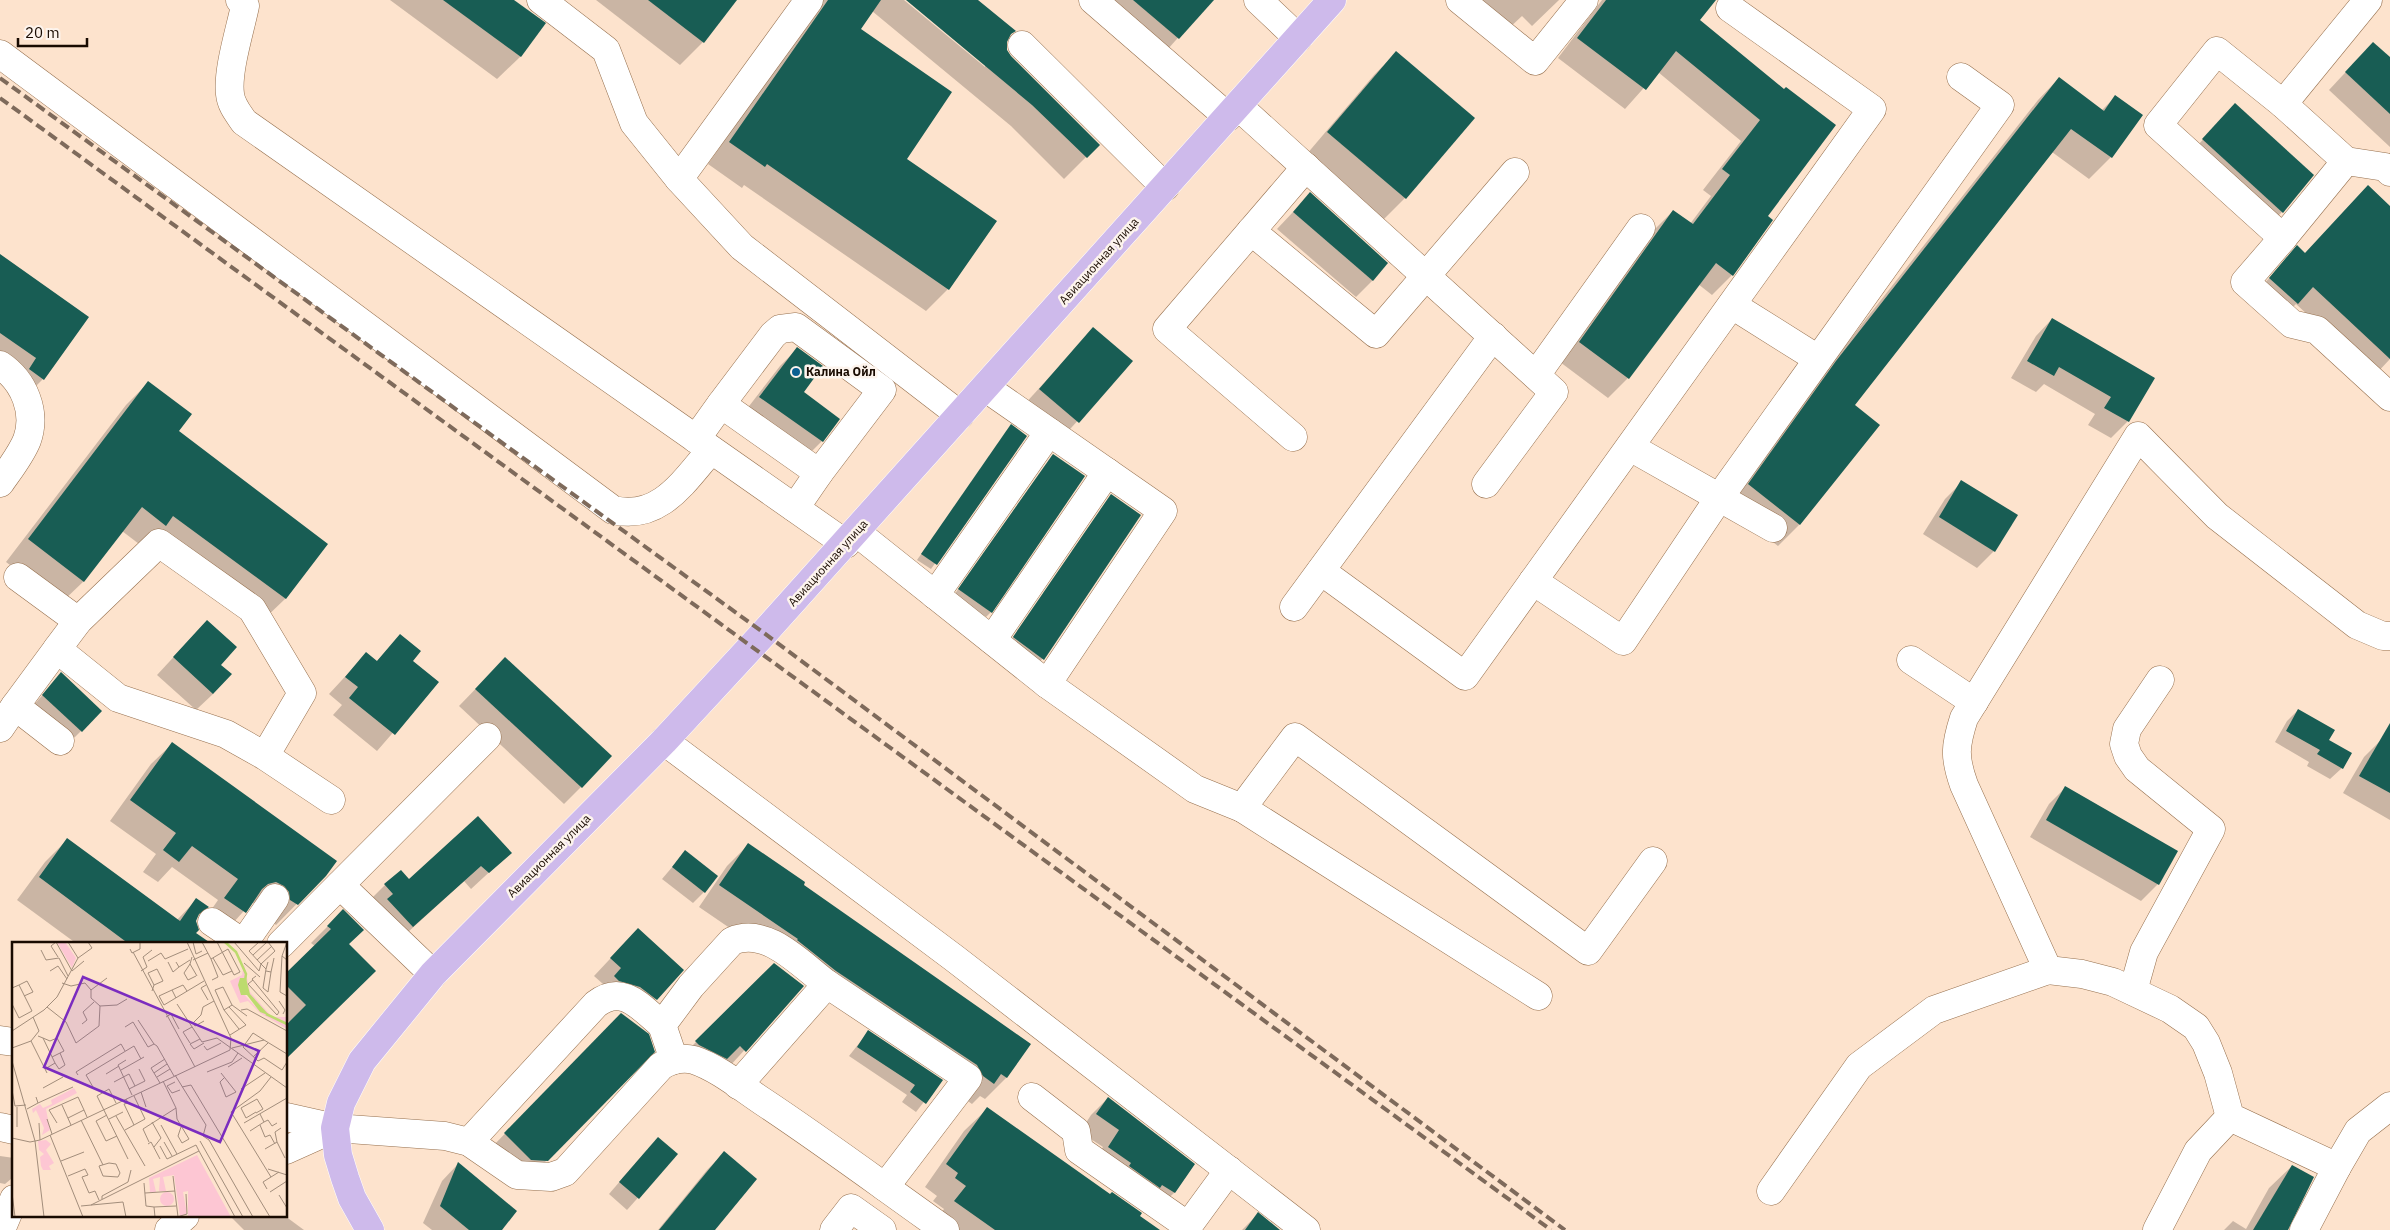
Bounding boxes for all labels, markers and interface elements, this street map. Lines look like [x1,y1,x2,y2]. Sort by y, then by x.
scale bar [18,15,86,47]
text: 20 m [25,23,60,42]
street label: Авиационная улица [1056,214,1142,307]
place label: Калина Ойл [806,364,876,379]
marker: Калина Ойл [790,366,802,378]
street label: Авиационная улица [785,516,871,609]
street label: Авиационная улица [504,810,594,900]
inset map [12,942,288,1218]

